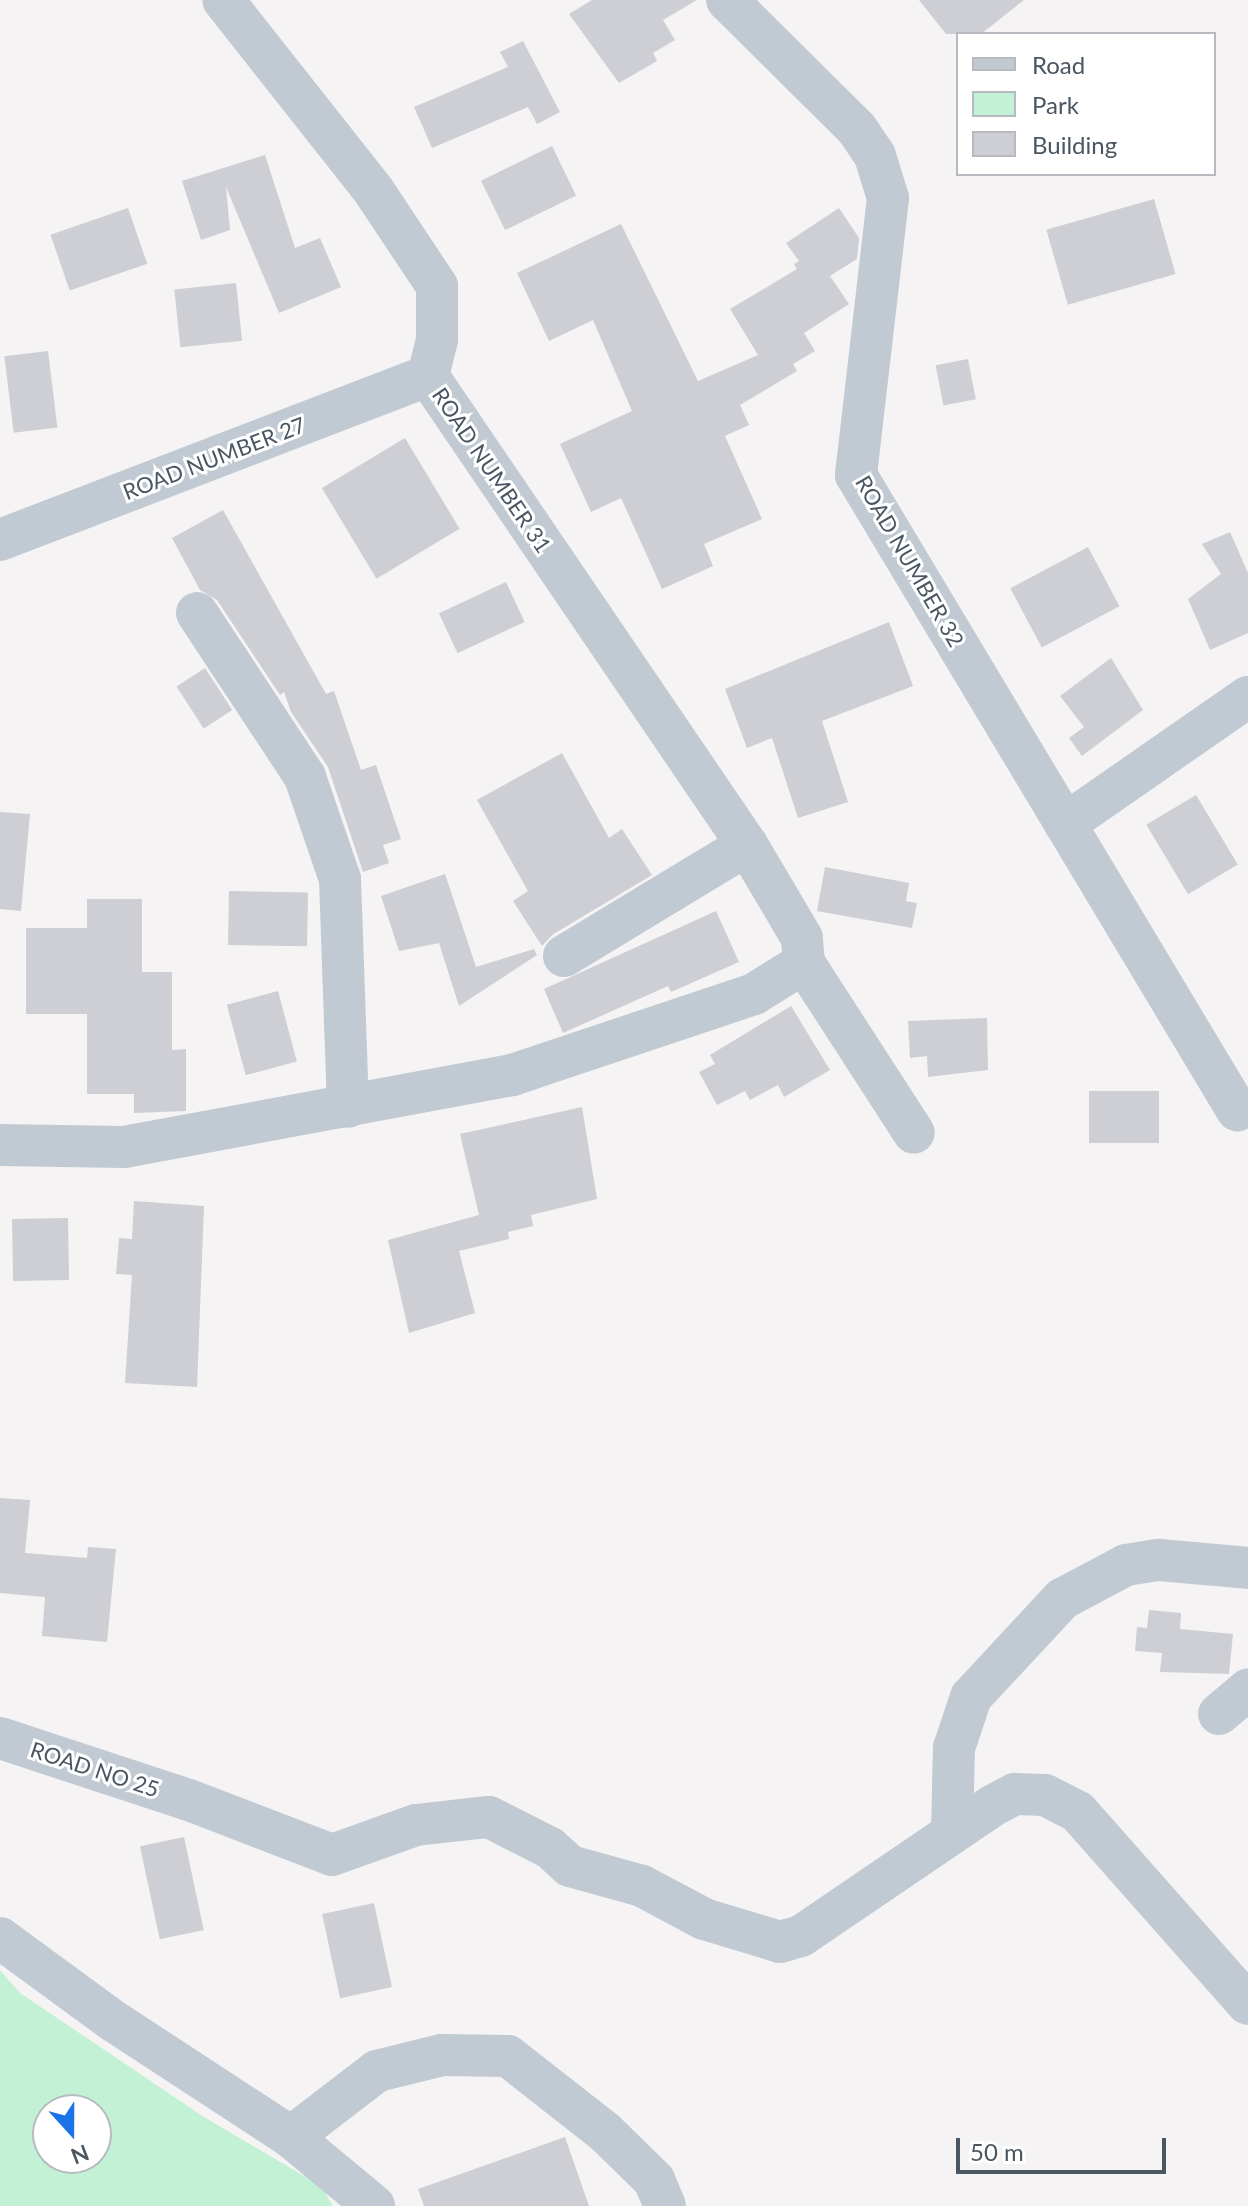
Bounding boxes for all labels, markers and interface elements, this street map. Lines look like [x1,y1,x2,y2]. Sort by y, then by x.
legend [956,32,1216,176]
text: Road [1032,50,1085,79]
text: Park [1032,90,1079,119]
text: Building [1032,130,1117,159]
street label: ROAD NUMBER 31 [427,382,557,558]
street label: ROAD NUMBER 27 [119,411,309,505]
street label: ROAD NUMBER 32 [850,471,970,651]
street label: ROAD NO 25 [27,1736,163,1802]
north arrow [32,2094,112,2174]
scale bar [960,2122,1170,2172]
text: 50 m [970,2137,1024,2166]
text: N [67,2139,93,2171]

